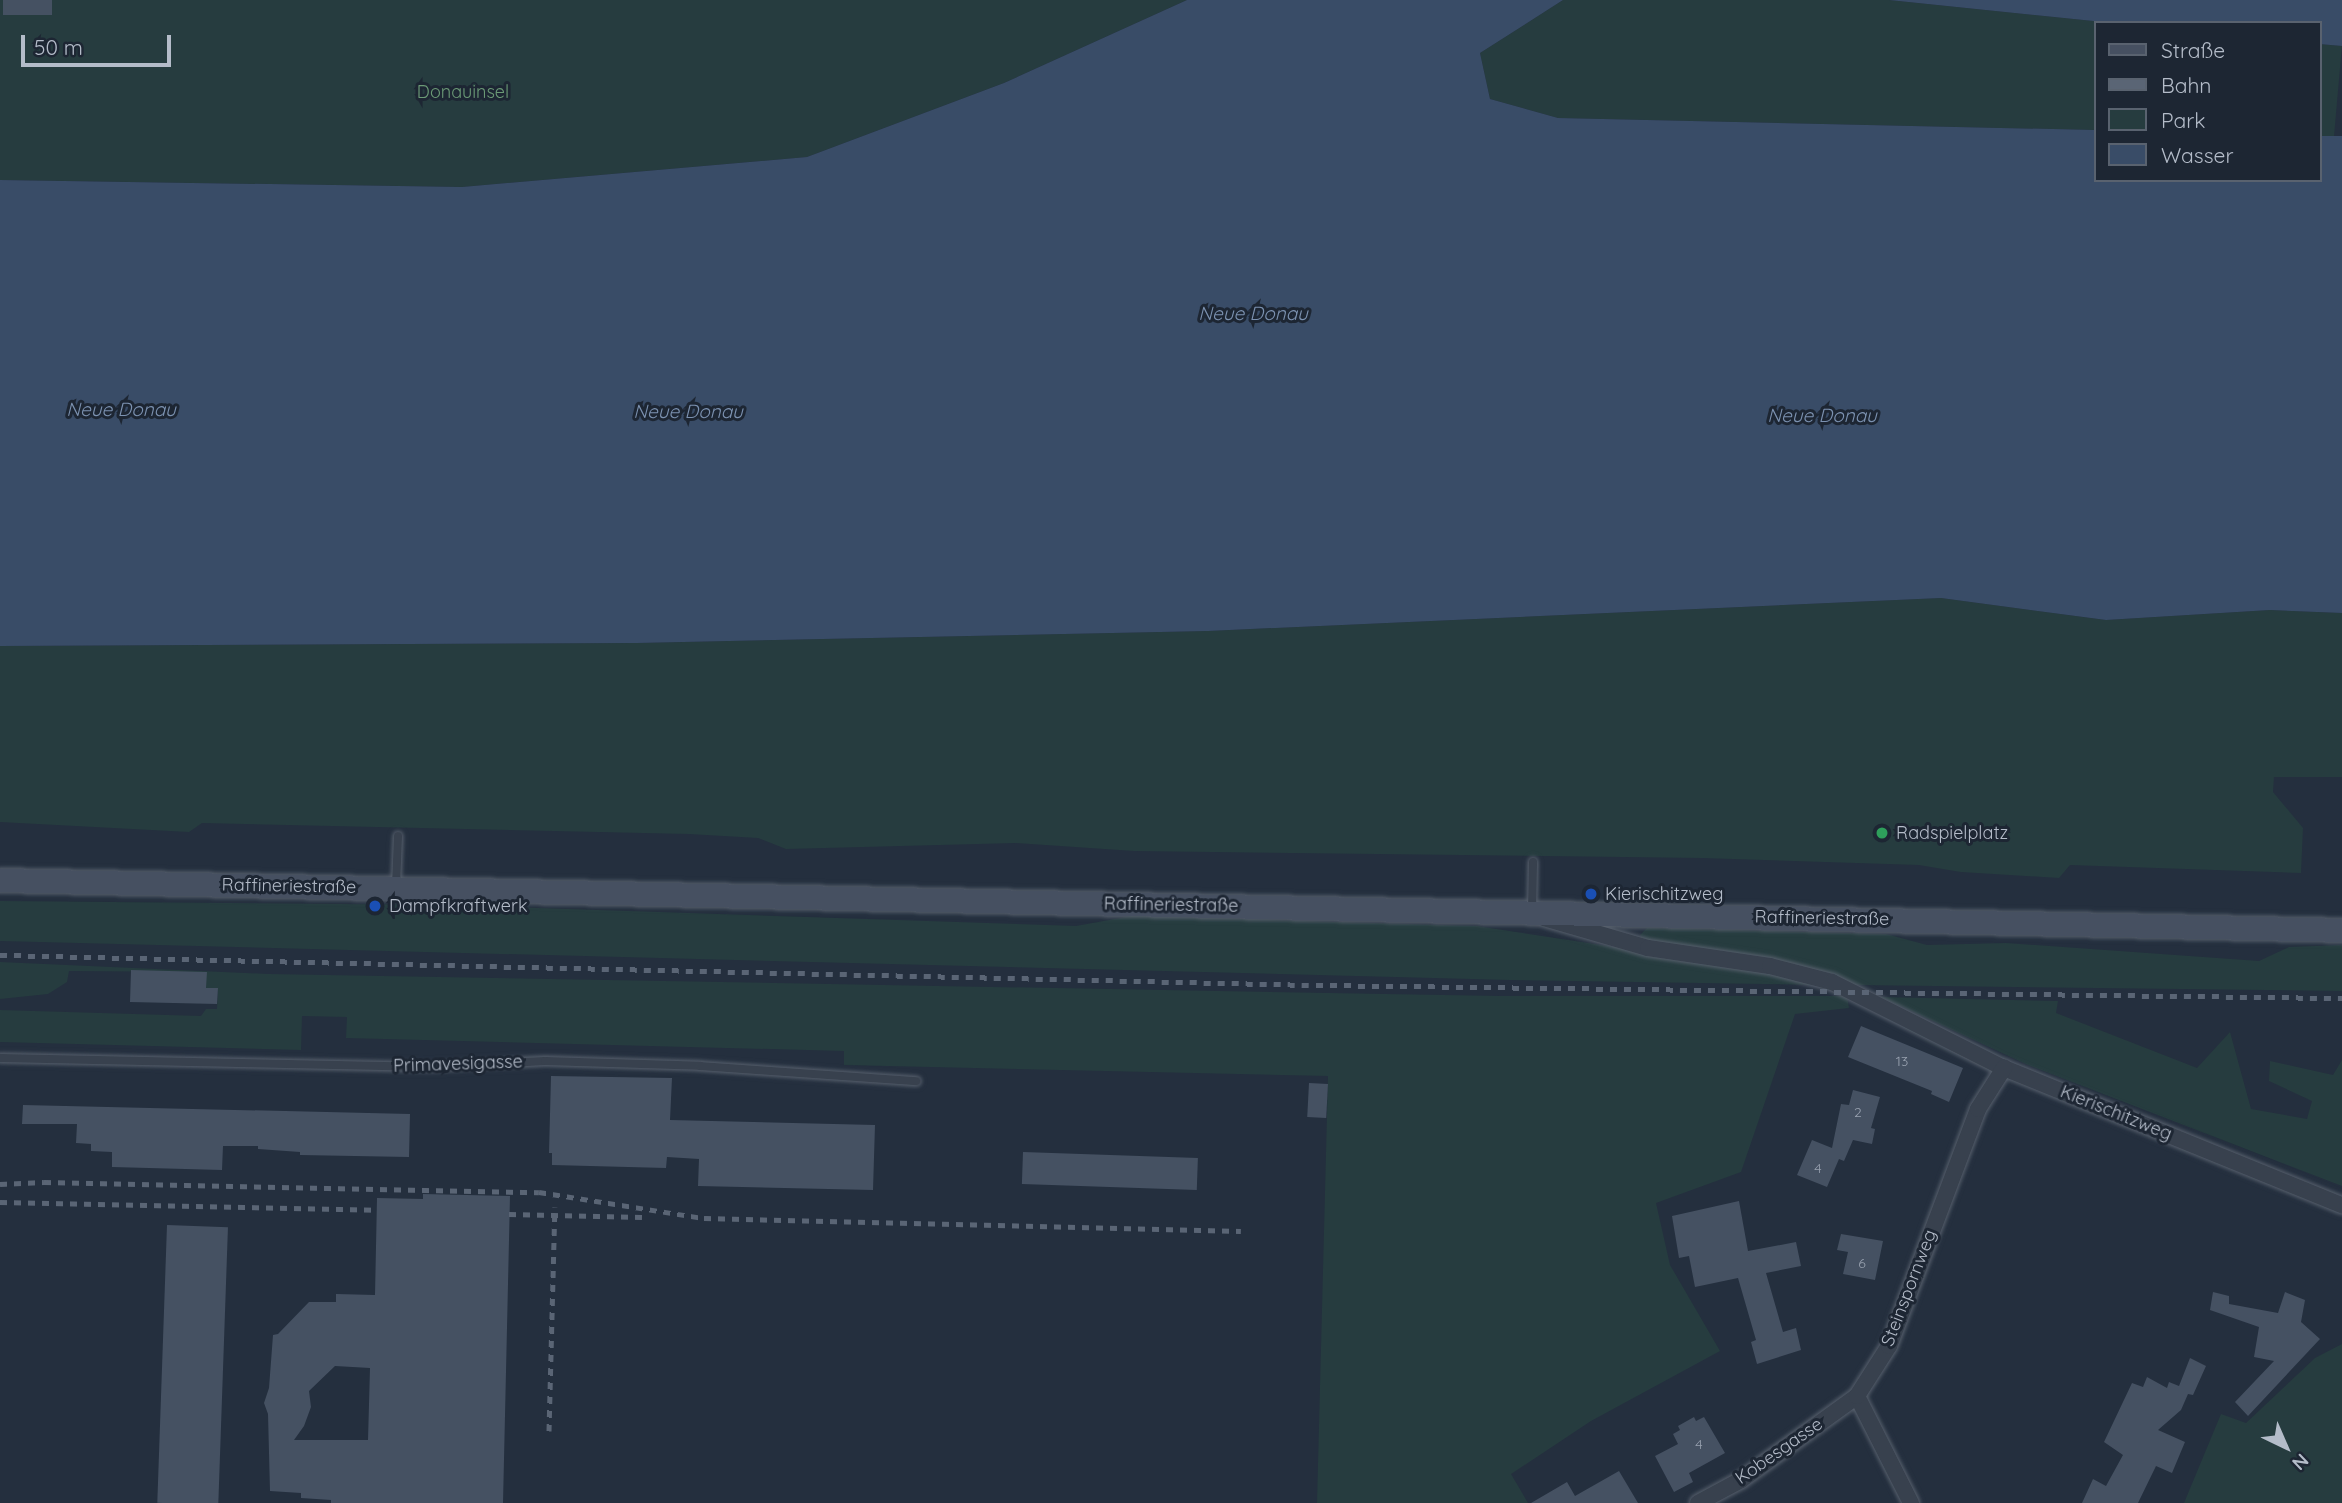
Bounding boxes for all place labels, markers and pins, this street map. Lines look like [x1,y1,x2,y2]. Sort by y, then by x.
place label: Radspielplatz [1896,822,2008,844]
marker: Radspielplatz [1874,825,1890,841]
place label: Kierischitzweg [1605,883,1723,905]
marker: Kierischitzweg [1583,886,1599,902]
place label: Dampfkraftwerk [389,895,528,917]
marker: Dampfkraftwerk [367,898,383,914]

